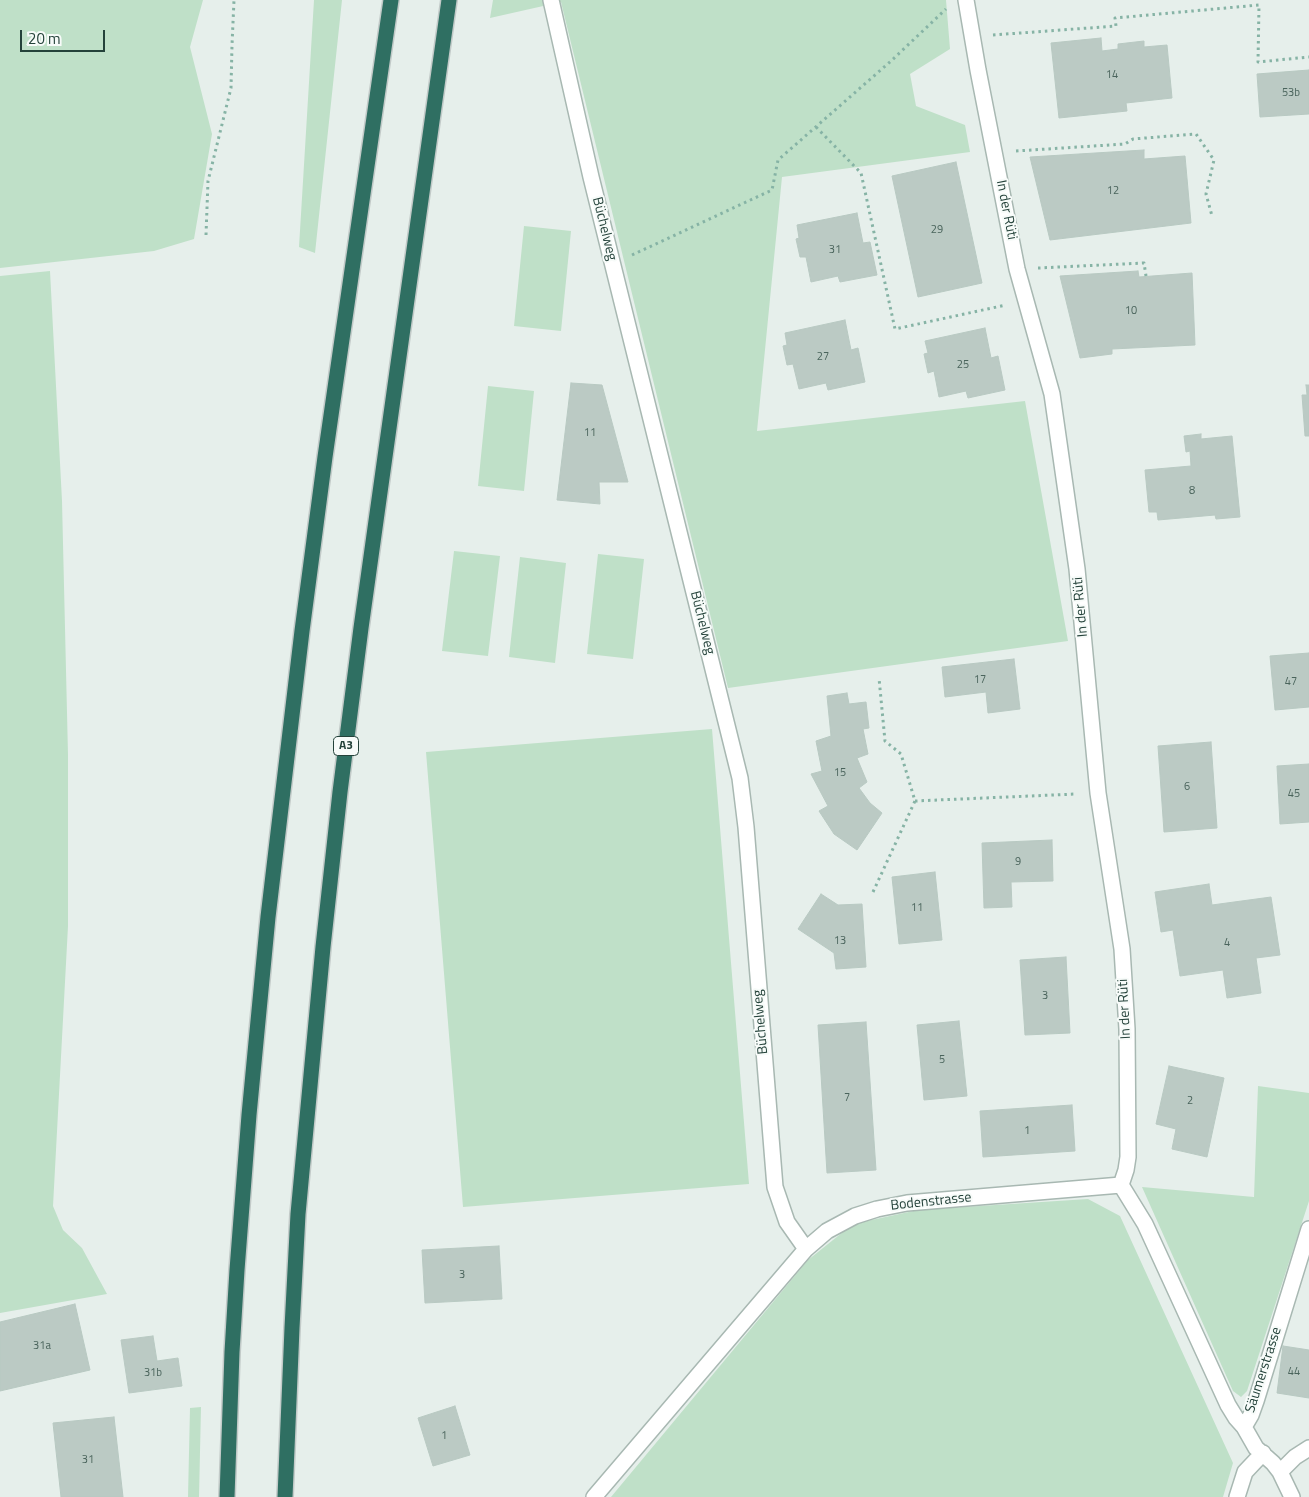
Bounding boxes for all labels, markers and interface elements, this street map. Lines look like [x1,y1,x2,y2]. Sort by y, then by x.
scale bar [22,20,108,52]
text: 20 m [28,27,61,50]
house number: 14 [1106,68,1118,82]
house number: 53b [1282,86,1300,100]
street label: In der Rüti [992,179,1020,241]
house number: 12 [1107,184,1119,198]
street label: Büchelweg [588,196,620,262]
house number: 29 [931,223,943,237]
house number: 31 [829,243,841,257]
house number: 10 [1125,304,1137,318]
house number: 27 [817,350,829,364]
house number: 25 [957,358,969,372]
house number: 11 [584,426,596,440]
house number: 8 [1189,484,1195,498]
street label: In der Rüti [1070,576,1092,638]
street label: Büchelweg [686,590,718,656]
house number: 17 [974,673,986,687]
house number: 47 [1285,675,1297,689]
road number: A3 [334,736,358,756]
house number: 15 [834,766,846,780]
house number: 6 [1184,780,1190,794]
house number: 45 [1288,787,1300,801]
house number: 9 [1015,855,1021,869]
house number: 11 [911,901,923,915]
house number: 13 [834,934,846,948]
house number: 4 [1224,936,1230,950]
street label: In der Rüti [1115,978,1135,1040]
street label: Büchelweg [750,989,772,1055]
house number: 3 [1042,989,1048,1003]
house number: 5 [939,1053,945,1067]
house number: 7 [844,1091,850,1105]
house number: 2 [1187,1094,1193,1108]
house number: 1 [1024,1124,1030,1138]
street label: Bodenstrasse [890,1189,972,1215]
house number: 3 [459,1268,465,1282]
street label: Säumerstrasse [1242,1325,1286,1415]
house number: 31a [33,1339,51,1353]
house number: 44 [1288,1365,1300,1379]
house number: 31b [144,1366,162,1380]
house number: 1 [441,1429,447,1443]
house number: 31 [82,1453,94,1467]

